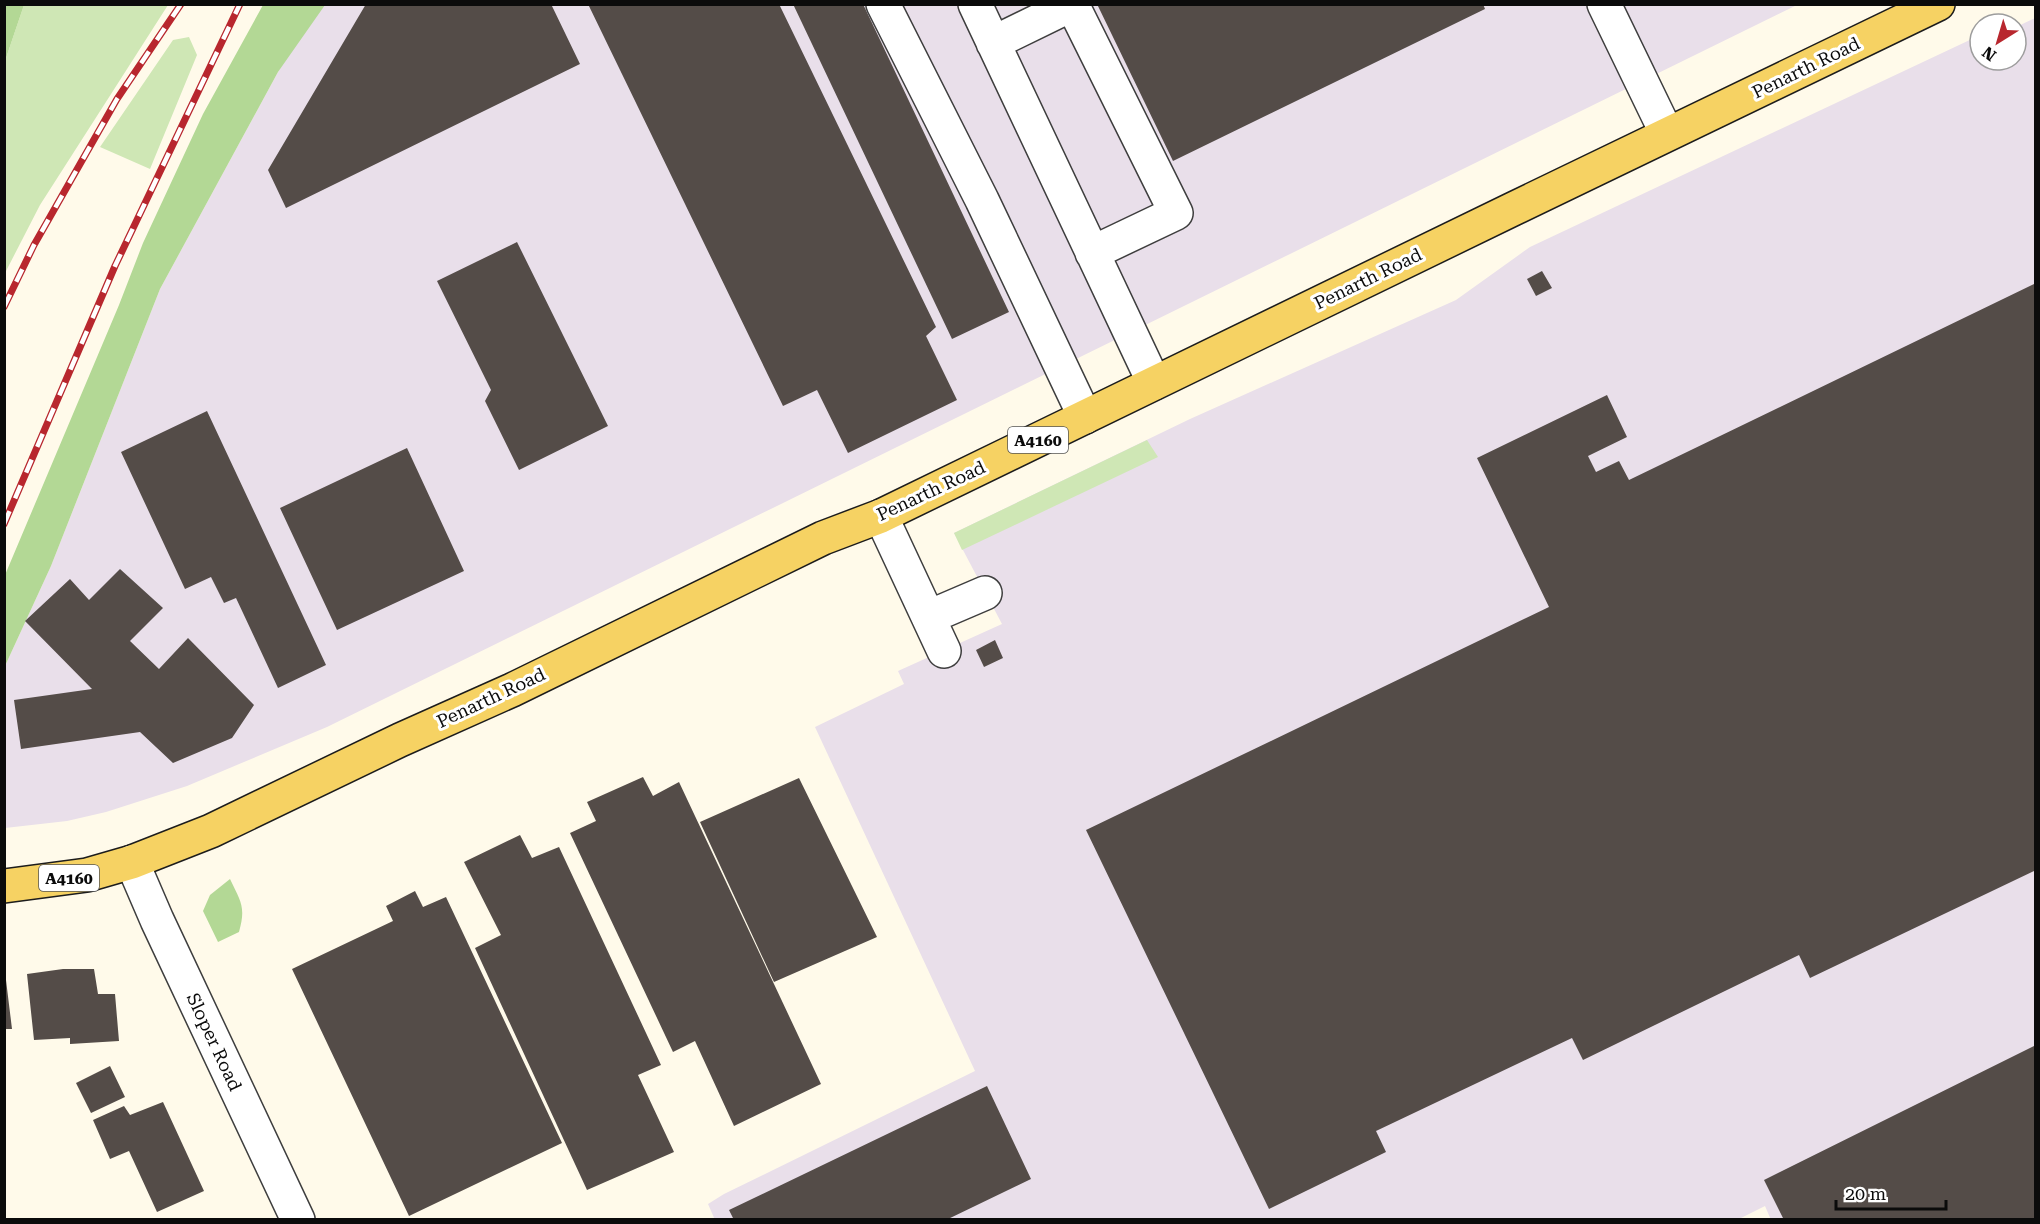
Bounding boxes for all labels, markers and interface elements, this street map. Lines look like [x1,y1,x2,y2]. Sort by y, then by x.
north arrow [1968,12,2028,72]
street label: Penarth Road [1749,32,1863,103]
text: N [1979,42,2000,65]
street label: Penarth Road [1311,243,1425,314]
road number: A4160 [1008,427,1068,453]
street label: Penarth Road [873,456,989,525]
street label: Penarth Road [433,663,549,732]
road number: A4160 [39,865,99,891]
street label: Sloper Road [183,989,246,1095]
scale bar [1836,1173,1946,1211]
text: 20 m [1845,1183,1886,1204]

